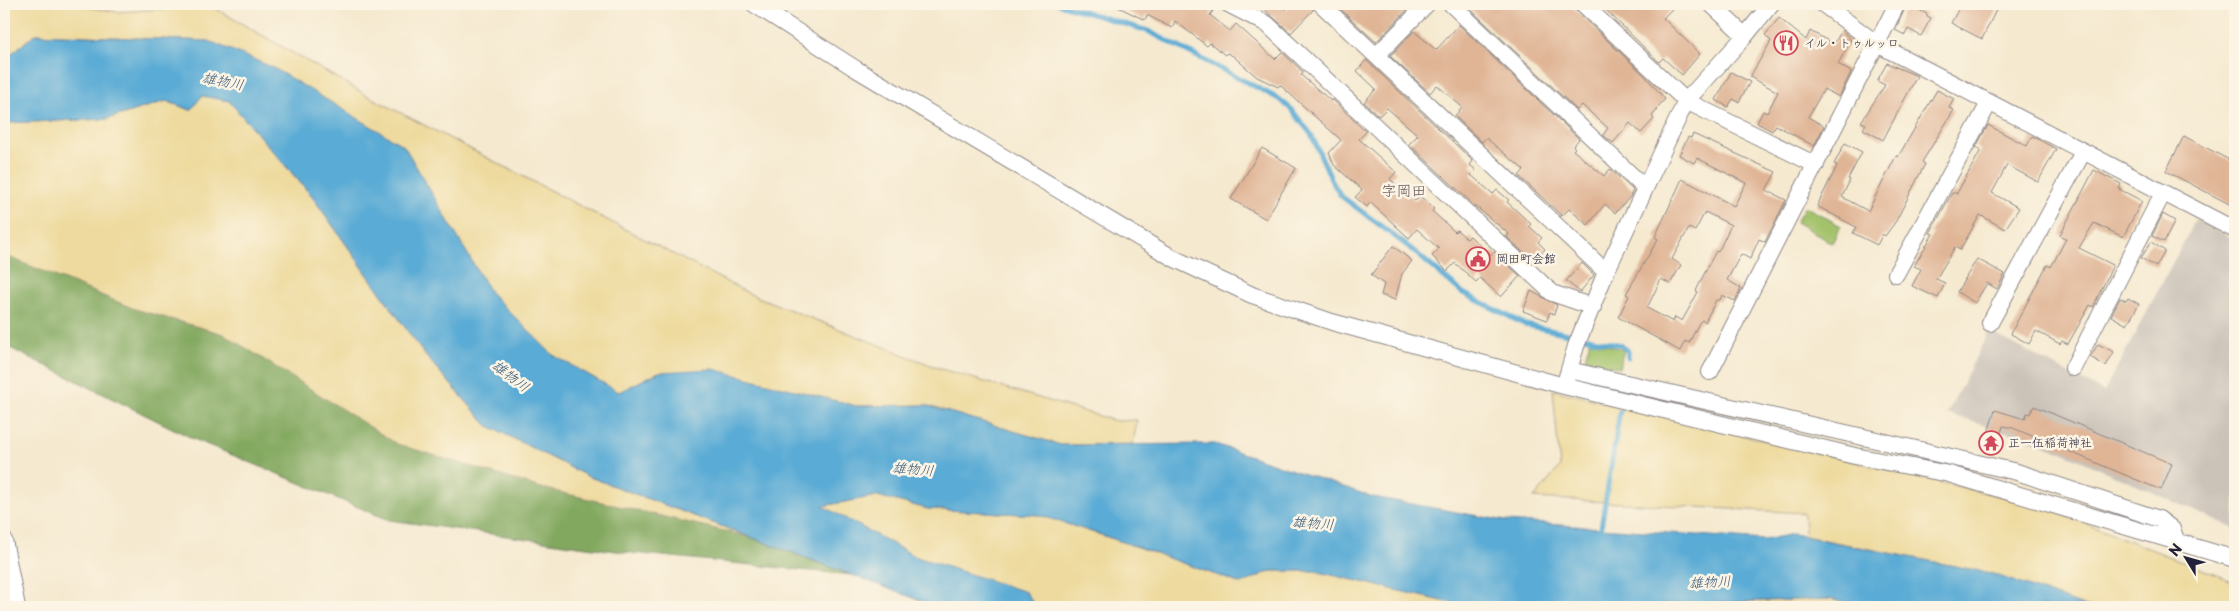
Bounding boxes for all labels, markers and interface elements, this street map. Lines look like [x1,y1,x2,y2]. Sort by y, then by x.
restaurant icon: イル・トゥルッロ [1773,30,1799,56]
place label: イル・トゥルッロ [1804,33,1899,51]
water label: 雄物川 [200,66,246,95]
district label: 字岡田 [1381,178,1427,201]
public building icon: 岡田町会館 [1465,246,1491,272]
place label: 岡田町会館 [1496,249,1556,267]
water label: 雄物川 [488,355,534,397]
temple icon: 正一伍稲荷神社 [1978,430,2004,456]
place label: 正一伍稲荷神社 [2008,433,2092,451]
water label: 雄物川 [891,456,935,481]
water label: 雄物川 [1291,511,1335,534]
north arrow [2162,534,2212,584]
text: N [2163,539,2187,561]
water label: 雄物川 [1688,570,1731,593]

